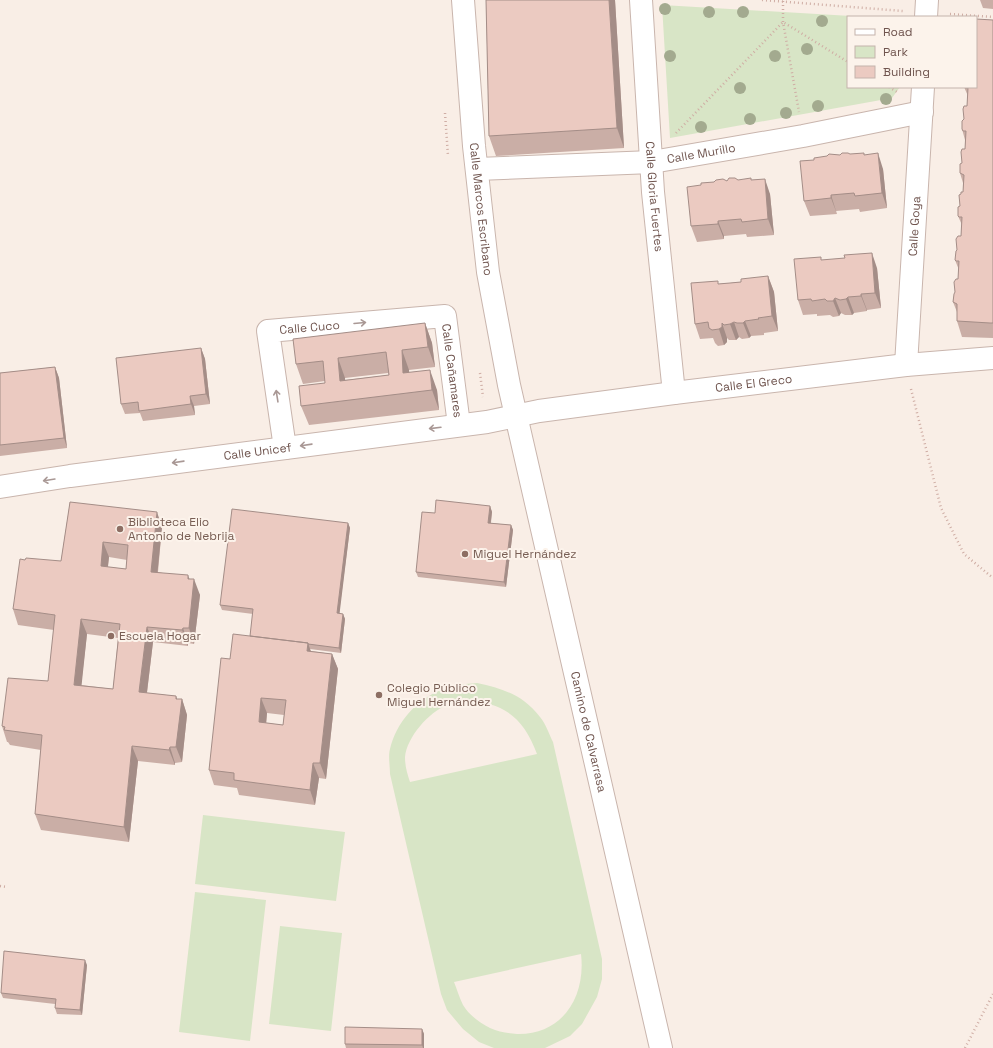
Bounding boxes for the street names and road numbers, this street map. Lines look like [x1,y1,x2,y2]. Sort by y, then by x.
street label: Calle Murillo [666,140,737,167]
street label: Calle Gloria Fuertes [642,141,667,253]
street label: Calle Marcos Escribano [466,142,496,276]
street label: Calle Goya [905,196,924,257]
street label: Calle Cuco [279,317,340,338]
street label: Calle Cañamares [438,323,466,419]
street label: Calle El Greco [714,371,793,396]
street label: Calle Unicef [223,439,293,464]
street label: Camino de Calvarrasa [567,670,610,794]

